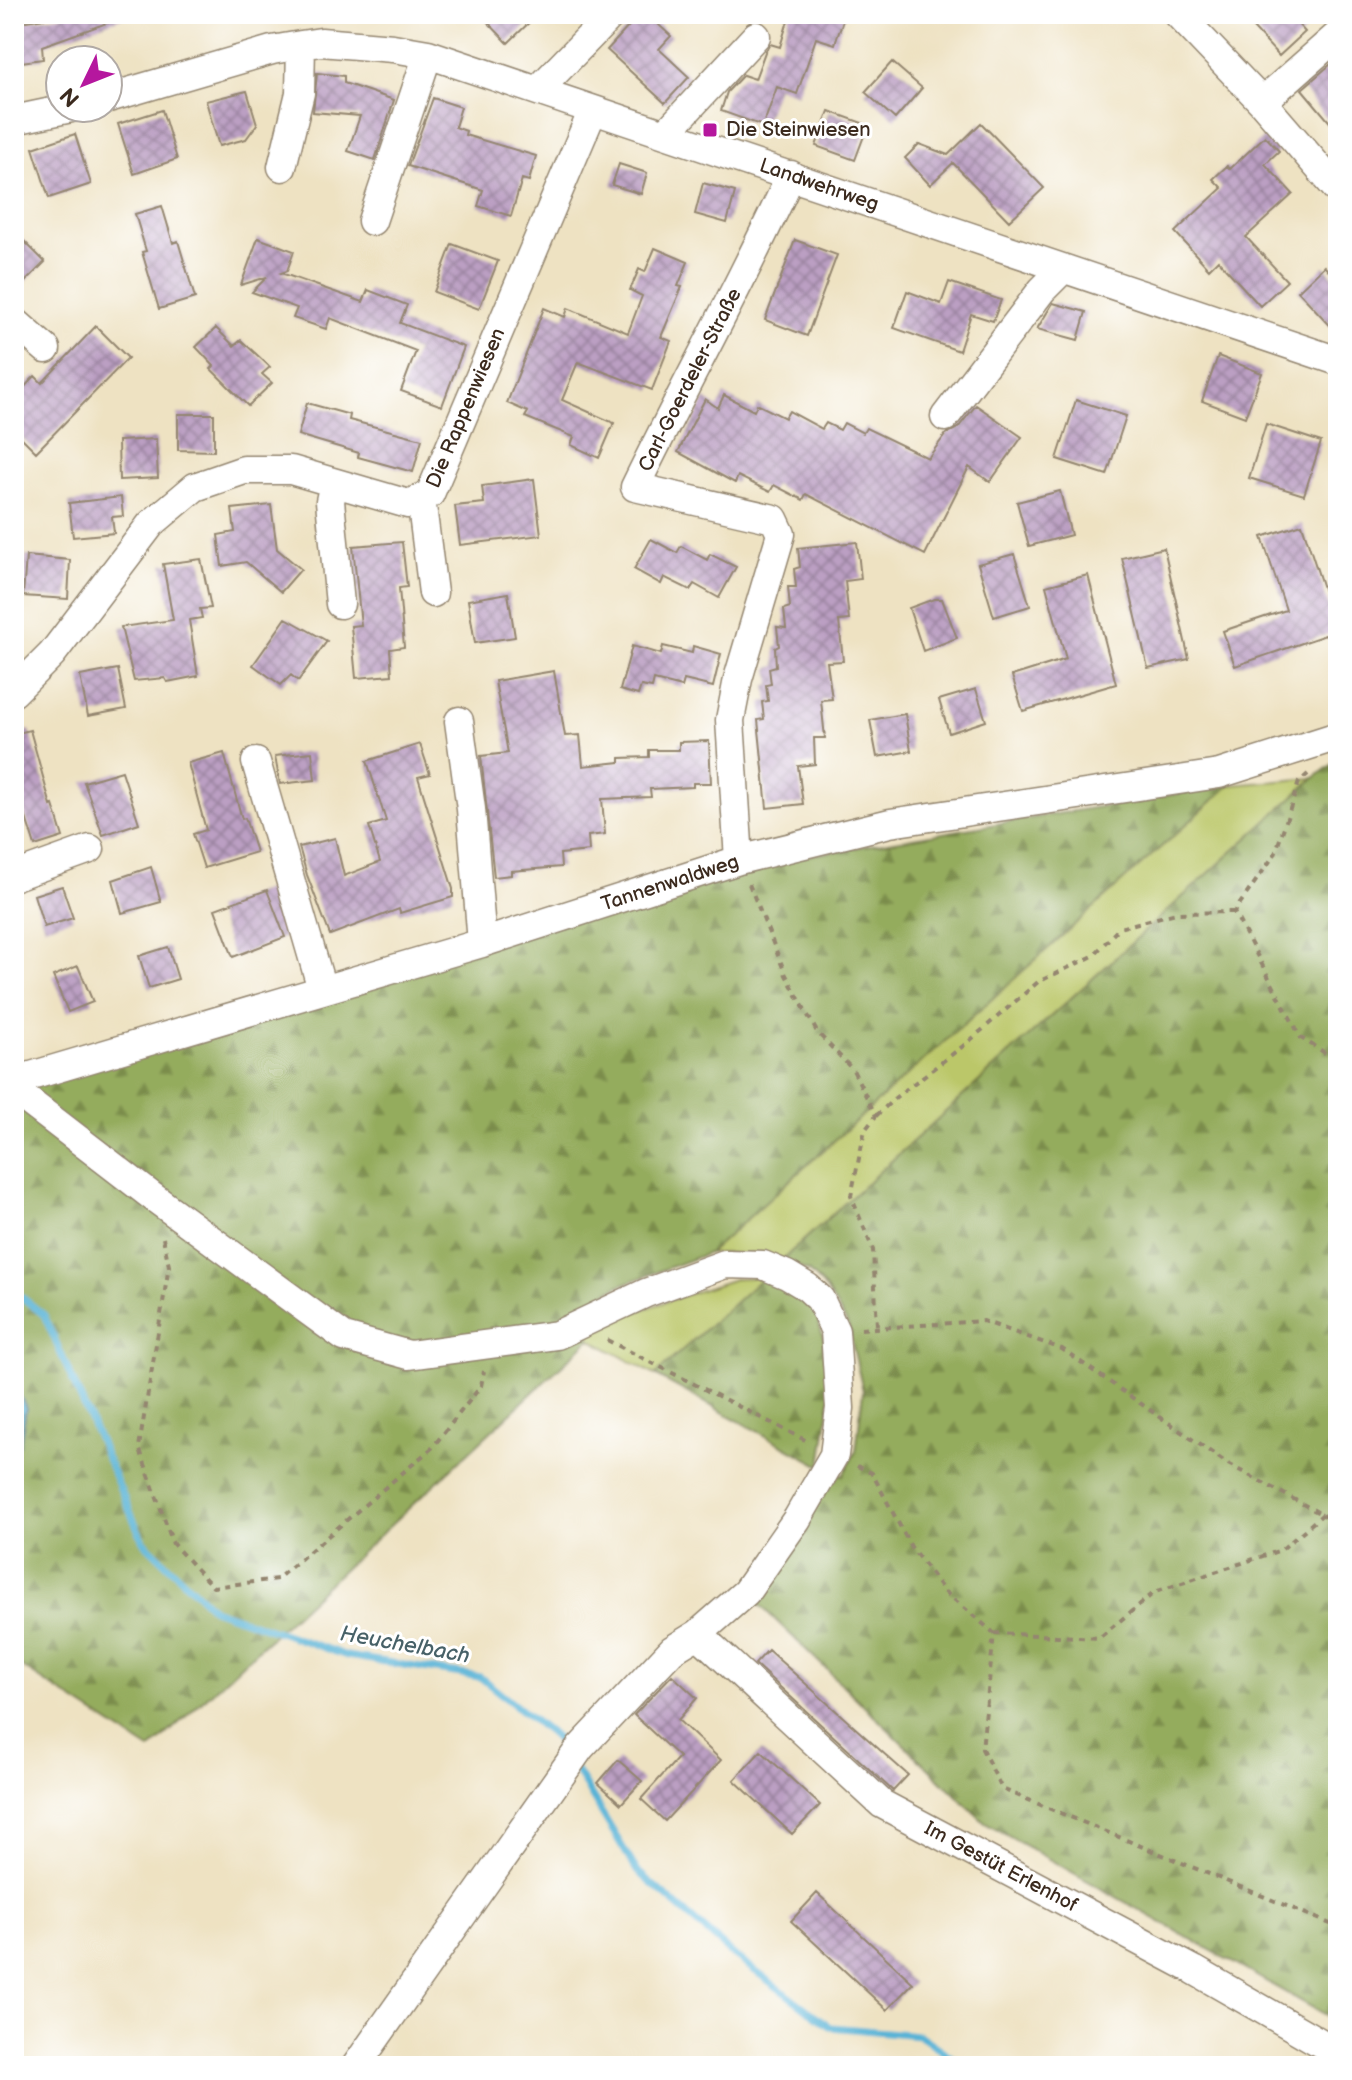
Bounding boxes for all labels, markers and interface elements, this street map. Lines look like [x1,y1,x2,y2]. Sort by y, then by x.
north arrow [44,44,124,124]
text: N [55,81,86,112]
place label: Die Steinwiesen [726,118,870,142]
marker: Die Steinwiesen [701,121,719,139]
street label: Landwehrweg [756,153,882,217]
street label: Carl-Goerdeler-Straße [633,284,747,476]
street label: Die Rappenwiesen [421,324,511,492]
street label: Tannenwaldweg [598,849,742,917]
water label: Heuchelbach [338,1620,472,1670]
street label: Im Gestüt Erlenhof [920,1816,1082,1918]

